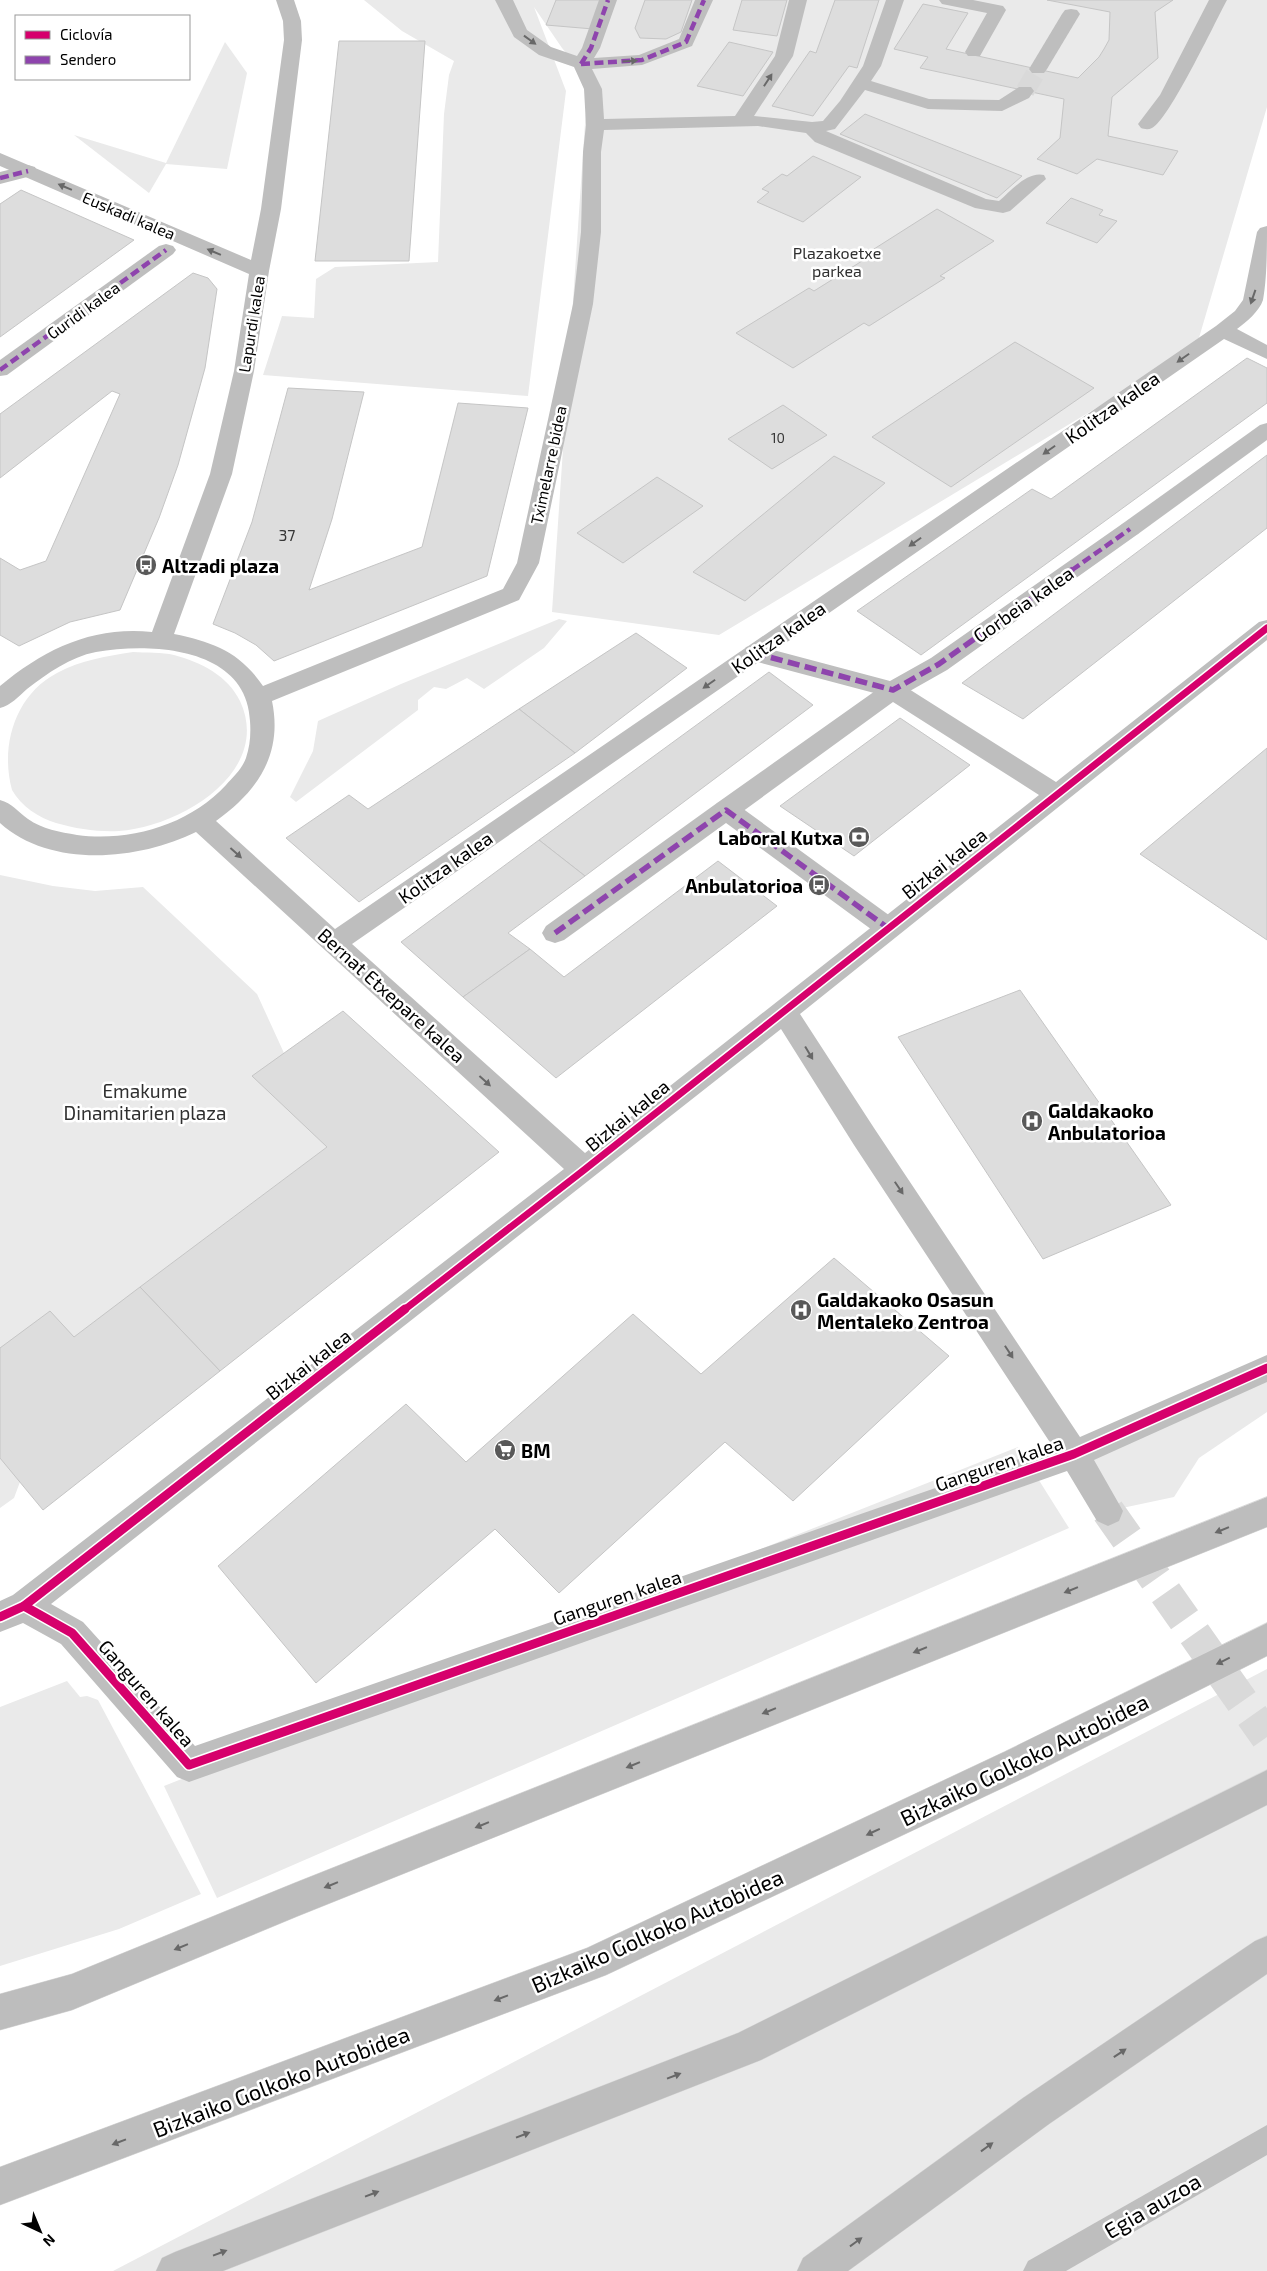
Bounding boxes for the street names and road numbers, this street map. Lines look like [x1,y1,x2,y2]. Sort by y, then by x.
street label: Euskadi kalea [80,187,178,243]
street label: Lapurdi kalea [234,274,268,374]
street label: Guridi kalea [43,277,123,343]
street label: Kolitza kalea [1060,366,1164,448]
street label: Tximelarre bidea [526,404,570,526]
street label: Gorbeia kalea [968,561,1078,647]
street label: Kolitza kalea [726,596,830,678]
street label: Bizkai kalea [897,823,991,903]
street label: Kolitza kalea [393,826,497,908]
street label: Bernat Etxepare kalea [314,923,470,1067]
street label: Bizkai kalea [580,1074,674,1156]
street label: Bizkai kalea [261,1324,355,1404]
street label: Ganguren kalea [932,1430,1066,1496]
street label: Ganguren kalea [550,1564,684,1630]
street label: Ganguren kalea [94,1635,200,1751]
street label: Bizkaiko Golkoko Autobidea [896,1688,1152,1830]
street label: Bizkaiko Golkoko Autobidea [527,1863,787,1997]
street label: Bizkaiko Golkoko Autobidea [149,2020,413,2142]
street label: Egia auzoa [1099,2167,1205,2243]

